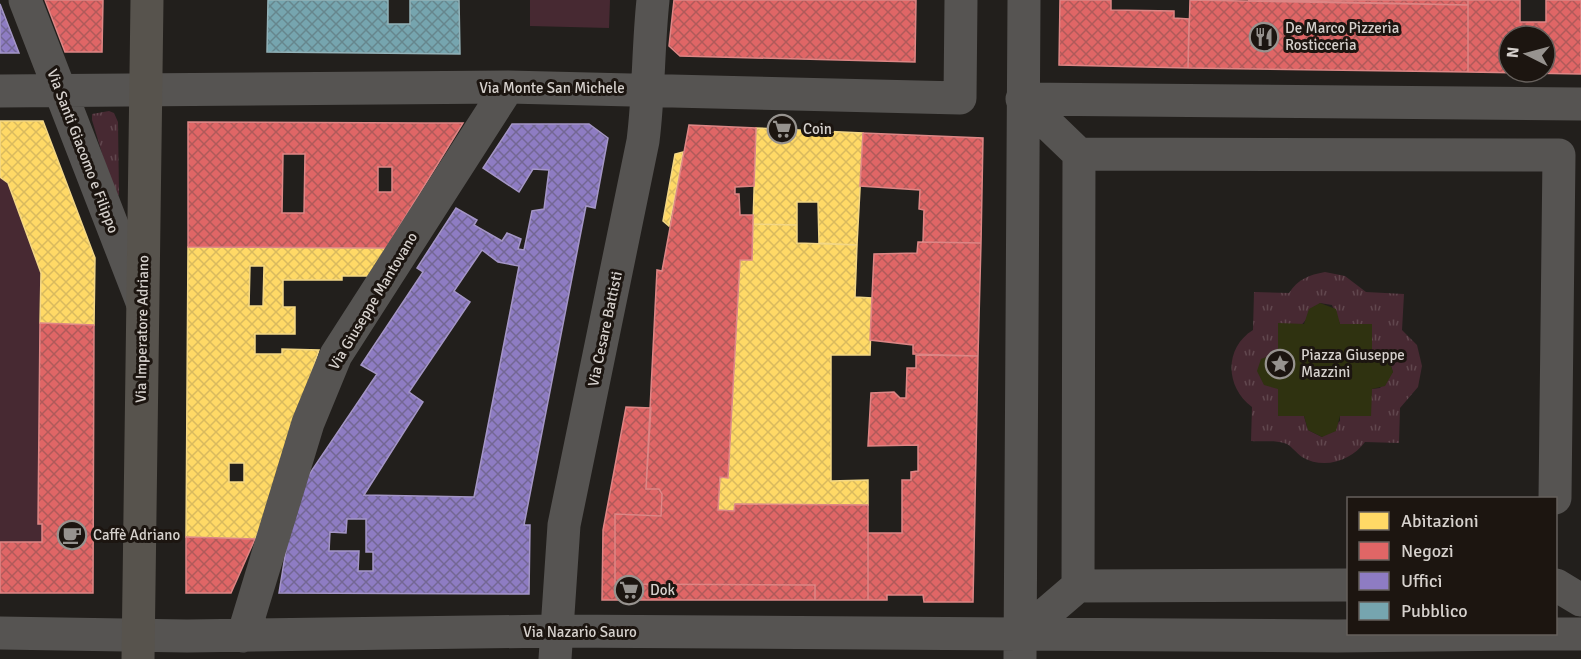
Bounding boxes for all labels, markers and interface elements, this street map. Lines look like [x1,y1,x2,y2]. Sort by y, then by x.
place label: De Marco Pizzeria Rosticceria [1285,19,1399,54]
restaurant icon: De Marco Pizzeria Rosticceria [1248,21,1280,53]
north arrow [1497,24,1557,84]
text: N [1503,46,1524,59]
street label: Via Santi Giacomo e Filippo [43,66,123,236]
street label: Via Monte San Michele [479,79,625,97]
supermarket icon: Coin [766,113,798,145]
place label: Coin [803,120,832,138]
street label: Via Giuseppe Mantovano [325,229,421,373]
street label: Via Imperatore Adriano [132,255,152,403]
street label: Via Cesare Battisti [584,270,626,388]
place label: Piazza Giuseppe Mazzini [1301,346,1405,381]
place icon: Piazza Giuseppe Mazzini [1264,348,1296,380]
legend [1347,497,1557,635]
text: Abitazioni [1401,510,1479,532]
cafe icon: Caffè Adriano [56,519,88,551]
place label: Caffè Adriano [93,526,180,544]
text: Negozi [1401,540,1454,562]
text: Uffici [1401,570,1442,592]
supermarket icon: Dok [613,574,645,606]
place label: Dok [650,581,676,599]
text: Pubblico [1401,600,1468,622]
street label: Via Nazario Sauro [523,623,637,641]

